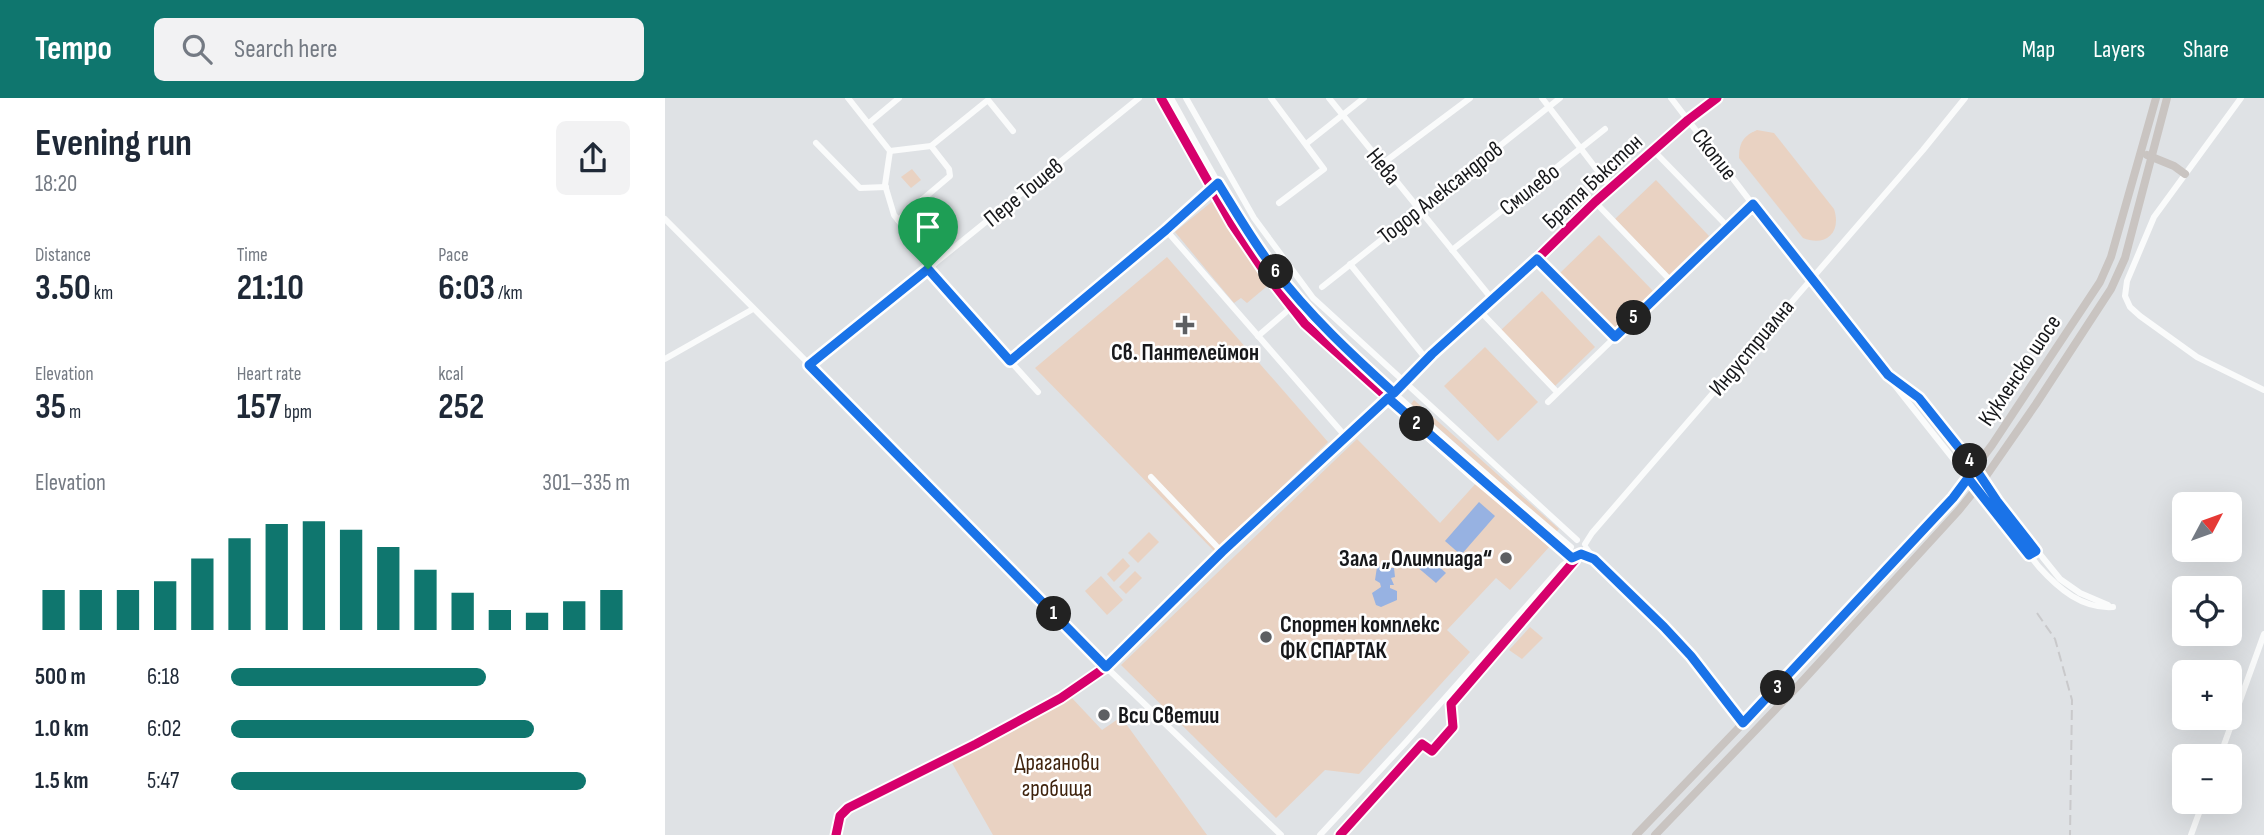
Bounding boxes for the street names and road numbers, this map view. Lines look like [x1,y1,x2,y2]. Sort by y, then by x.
street label: Скопие [1685,123,1743,186]
street label: Братя Бъкстон [1537,128,1649,235]
street label: Тодор Александров [1373,135,1509,250]
street label: Нева [1360,143,1406,191]
street label: Пере Тошев [978,152,1069,233]
street label: Смилево [1494,158,1565,222]
street label: Индустриална [1703,293,1800,402]
street label: Кукленско шосе [1972,310,2067,431]

